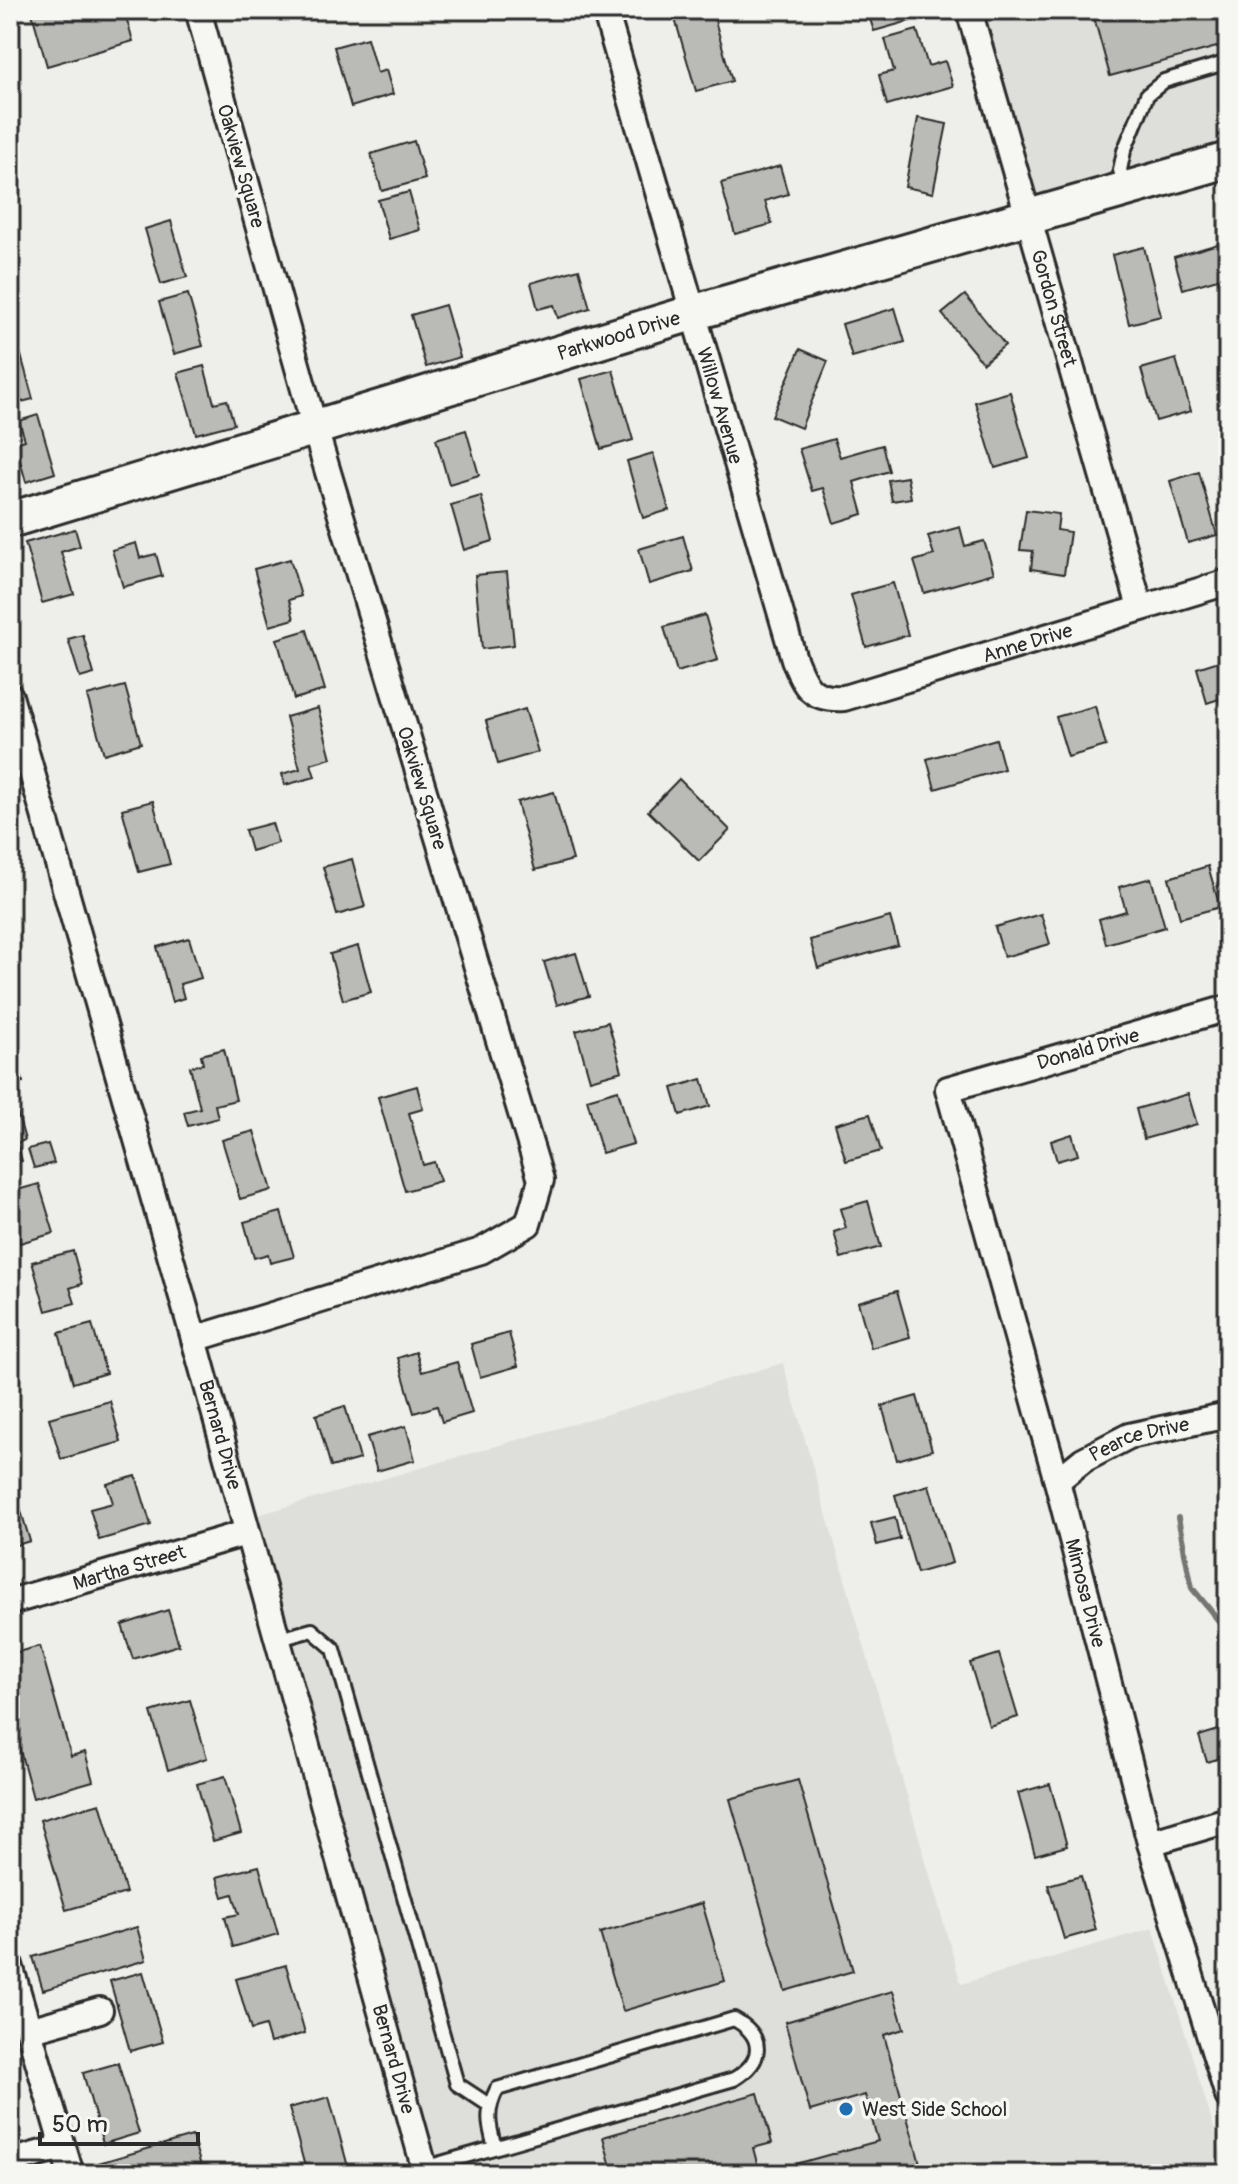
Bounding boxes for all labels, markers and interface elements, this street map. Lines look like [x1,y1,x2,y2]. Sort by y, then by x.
street label: Oakview Square [211,101,271,231]
street label: Gordon Street [1026,247,1083,370]
street label: Parkwood Drive [554,305,683,366]
street label: Willow Avenue [691,344,749,467]
street label: Anne Drive [979,617,1075,668]
street label: Oakview Square [391,723,453,853]
street label: Donald Drive [1034,1022,1142,1076]
street label: Bernard Drive [193,1377,248,1492]
street label: Pearce Drive [1085,1411,1191,1467]
street label: Mimosa Drive [1060,1536,1112,1650]
street label: Martha Street [70,1539,189,1596]
street label: Bernard Drive [367,2001,421,2117]
scale bar [40,2096,198,2146]
place label: West Side School [862,2097,1007,2122]
marker: West Side School [837,2100,855,2118]
text: 50 m [52,2110,108,2139]

